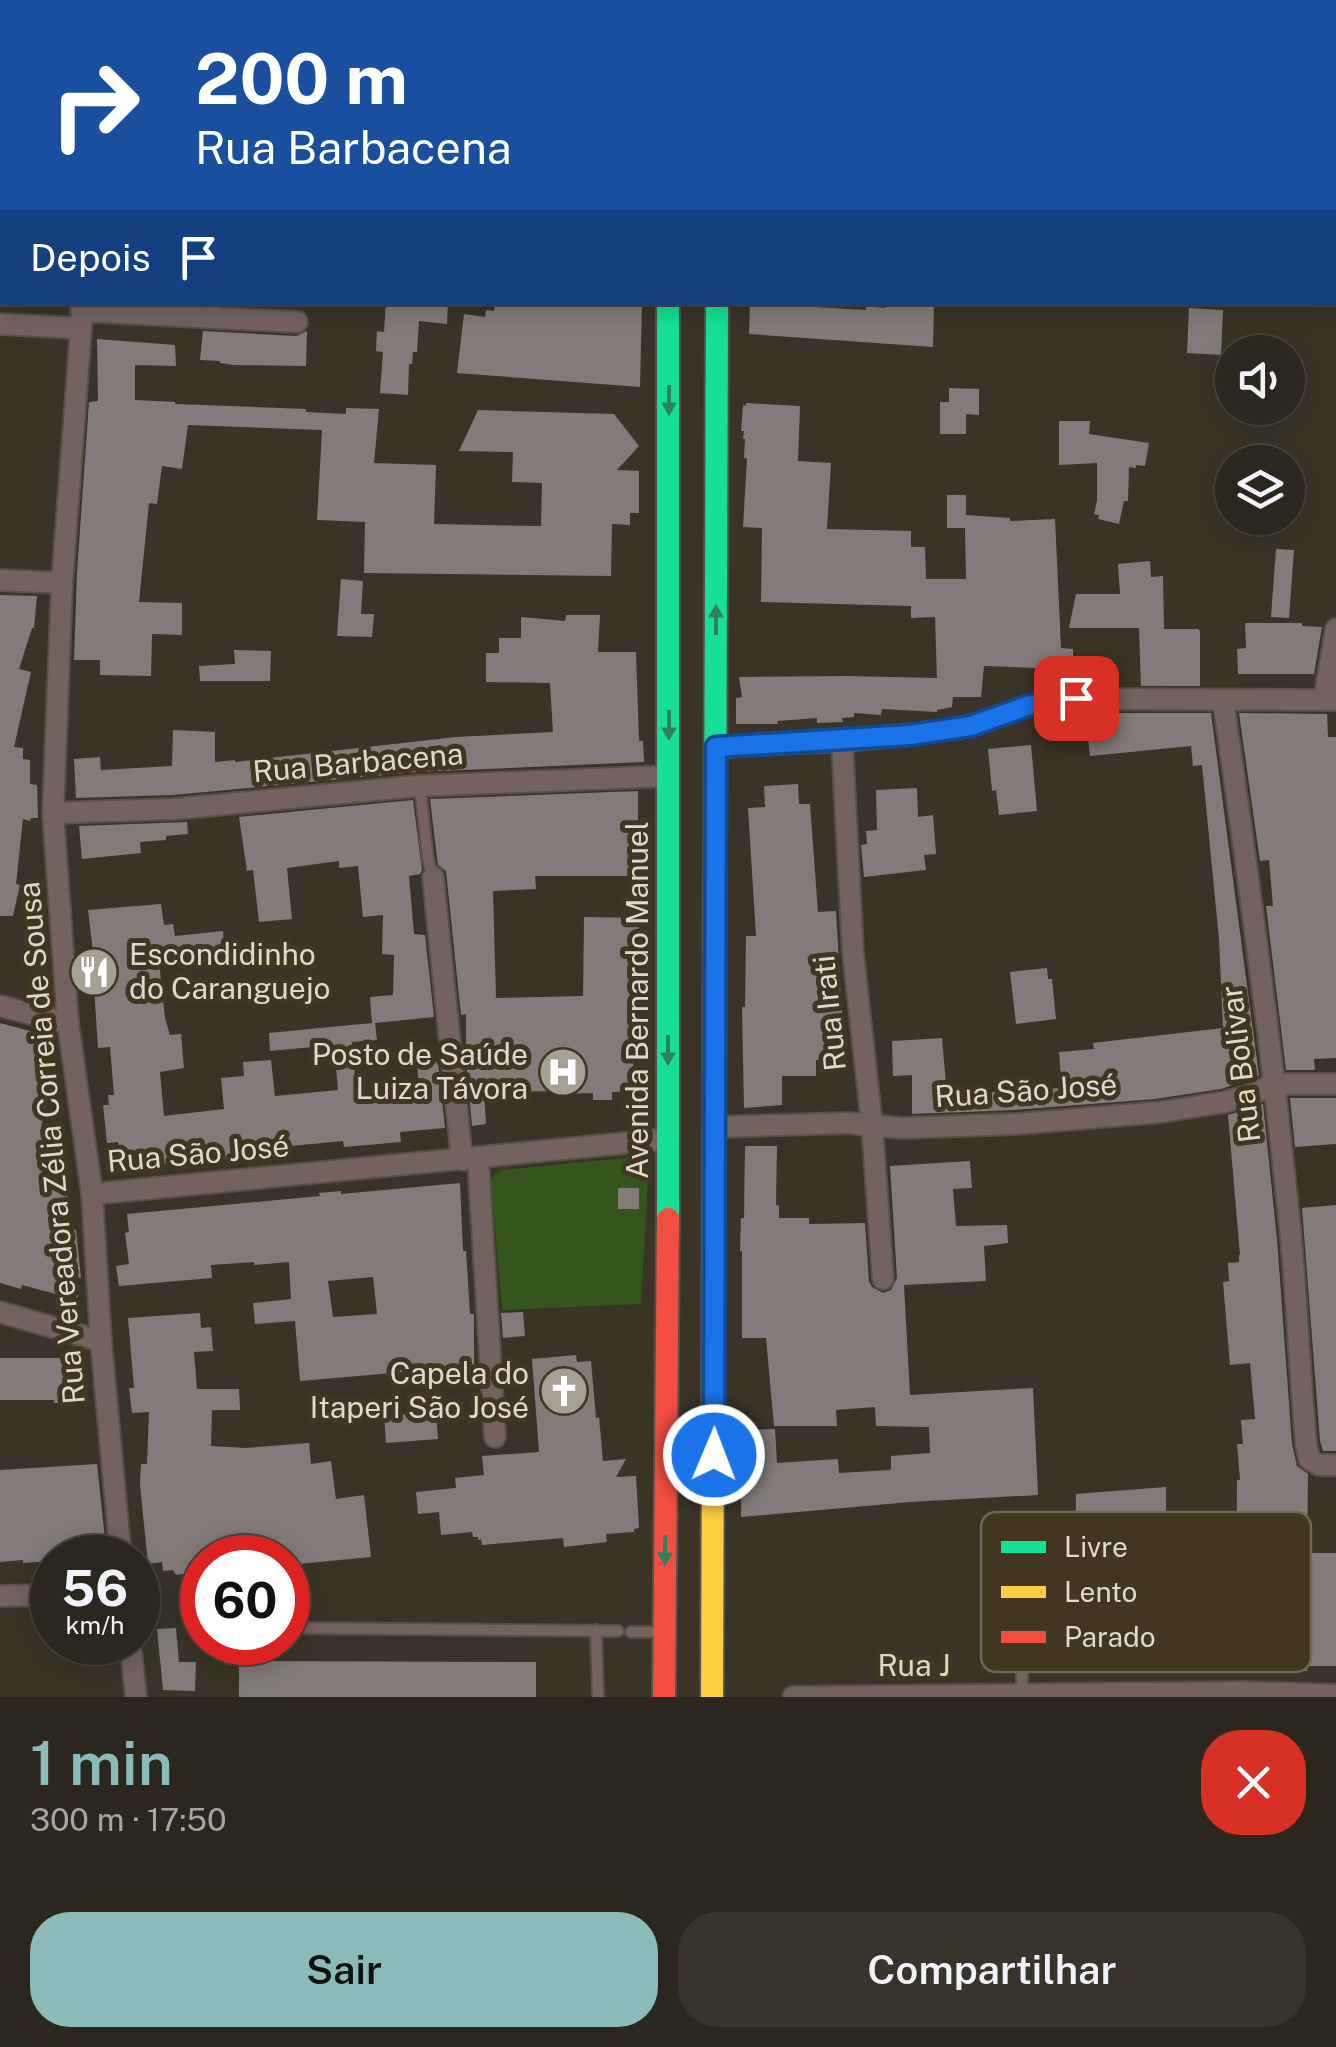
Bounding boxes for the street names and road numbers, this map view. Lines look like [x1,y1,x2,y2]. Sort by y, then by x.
street label: Rua Barbacena [251,735,465,789]
street label: Avenida Bernardo Manuel [619,821,655,1179]
street label: Rua Vereadora Zélia Correia de Sousa [10,880,92,1406]
street label: Rua Irati [805,954,853,1073]
street label: Rua Bolivar [1213,984,1268,1145]
street label: Rua São José [934,1066,1118,1114]
street label: Rua São José [105,1127,290,1179]
street label: Rua J [878,1647,951,1683]

